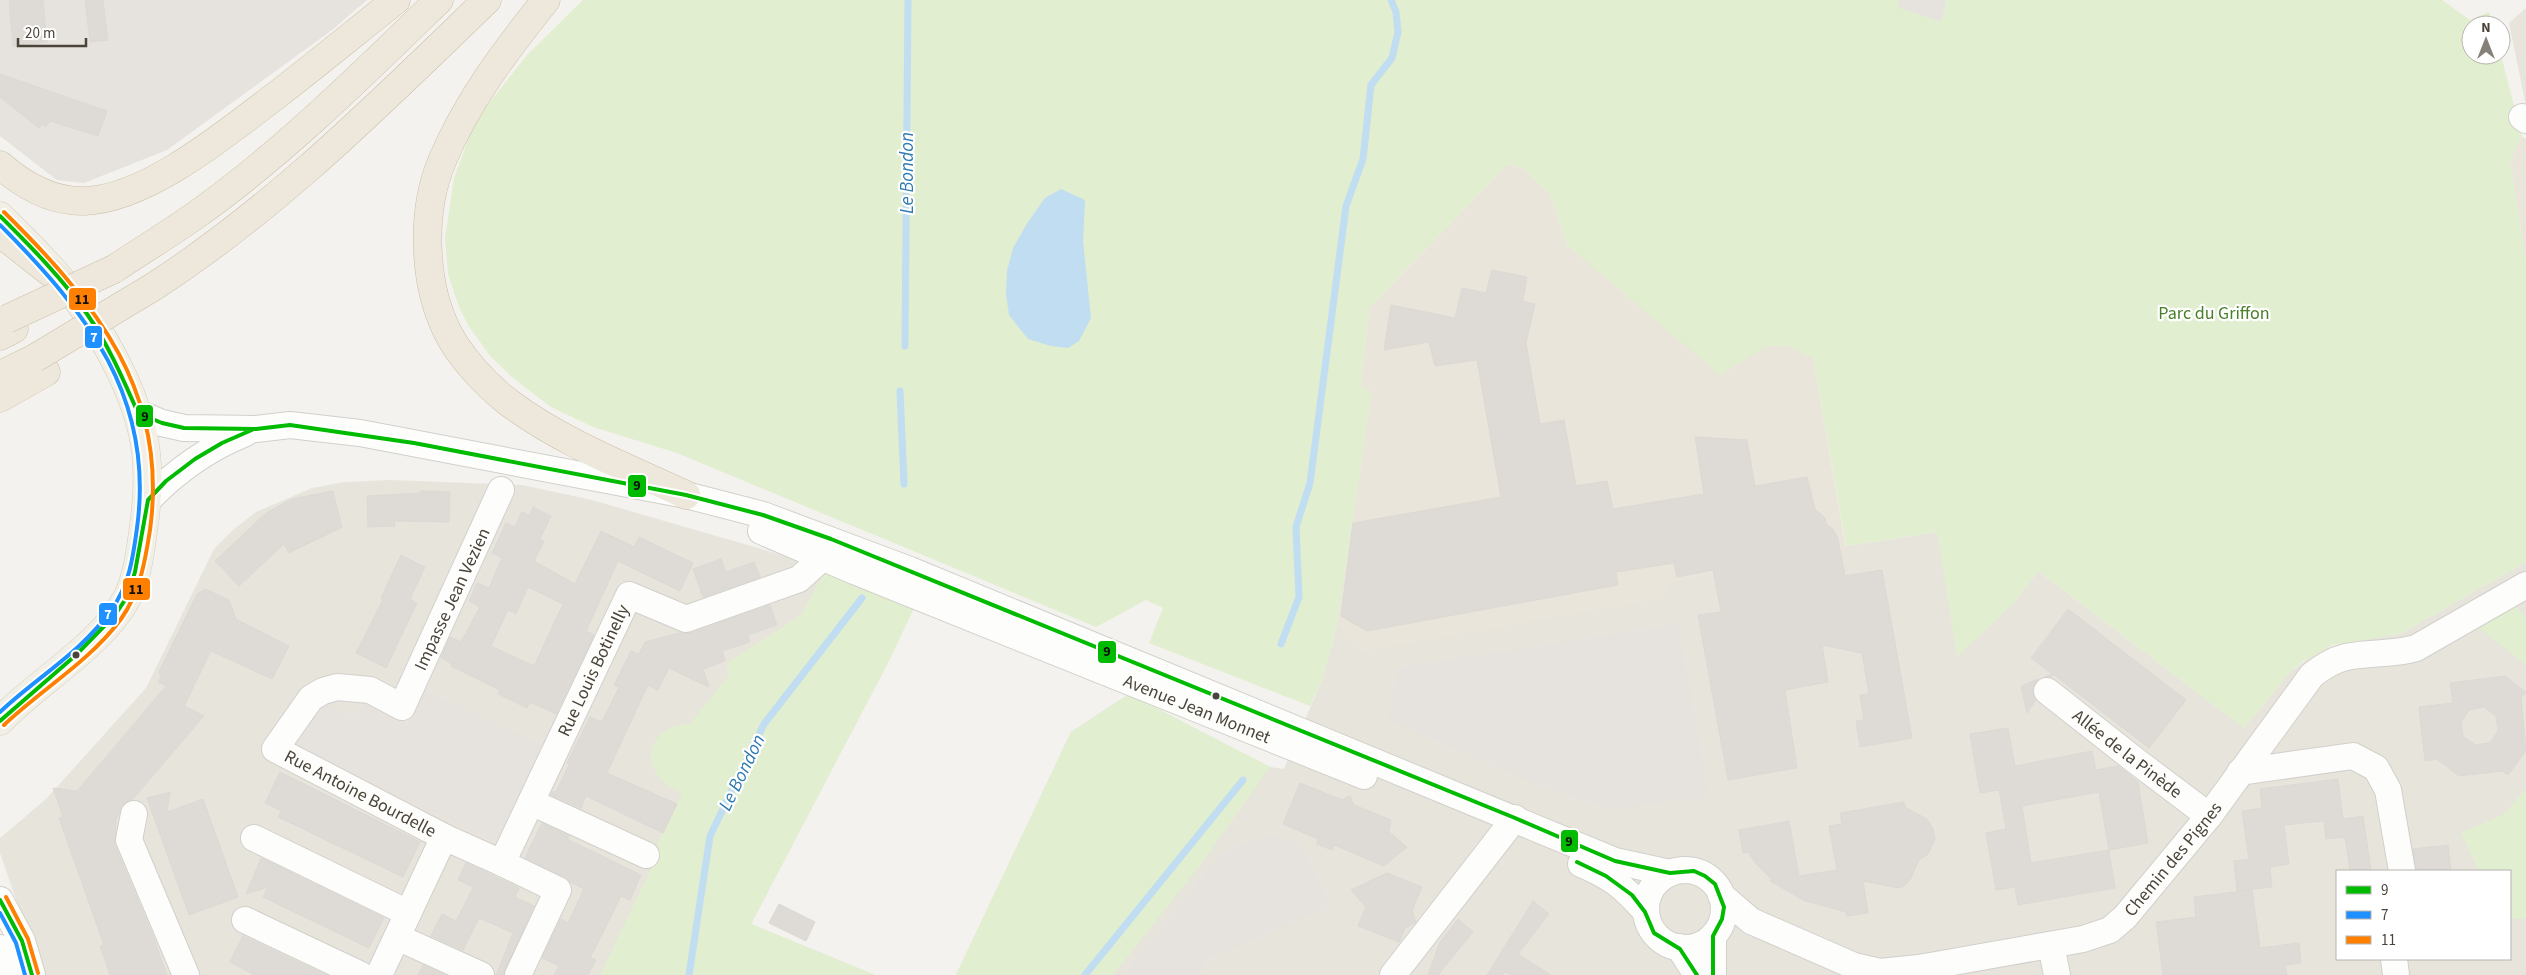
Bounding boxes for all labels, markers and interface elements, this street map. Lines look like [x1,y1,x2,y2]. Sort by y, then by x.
scale bar [18,15,85,47]
north arrow [2461,15,2511,65]
text: N [2481,18,2491,38]
text: 20 m [25,23,55,44]
water label: Le Bondon [894,132,921,214]
line badge: 11 [68,287,97,311]
text: 11 [75,290,89,310]
park label: Parc du Griffon [2158,301,2270,326]
line badge: 7 [84,325,103,349]
text: 7 [90,328,98,348]
line badge: 9 [135,404,154,428]
text: 9 [141,407,149,427]
line badge: 9 [627,474,647,498]
text: 9 [633,476,641,496]
street label: Impasse Jean Vezien [408,524,496,675]
line badge: 11 [122,577,151,601]
text: 11 [129,580,143,600]
street label: Rue Louis Botinelly [552,600,636,741]
line badge: 7 [98,602,118,626]
text: 7 [104,605,112,625]
line badge: 9 [1097,640,1117,664]
text: 9 [1103,642,1111,662]
unlabelled marker [71,650,81,660]
street label: Avenue Jean Monnet [1120,669,1274,750]
unlabelled marker [1211,691,1221,701]
street label: Allée de la Pinède [2067,704,2187,805]
water label: Le Bondon [712,730,772,815]
street label: Rue Antoine Bourdelle [280,744,440,844]
street label: Chemin des Pignes [2118,797,2228,922]
line badge: 9 [1560,829,1579,853]
text: 9 [1565,832,1573,852]
legend [2336,870,2511,960]
text: 9 [2381,880,2388,901]
text: 7 [2381,905,2388,926]
text: 11 [2381,930,2396,951]

